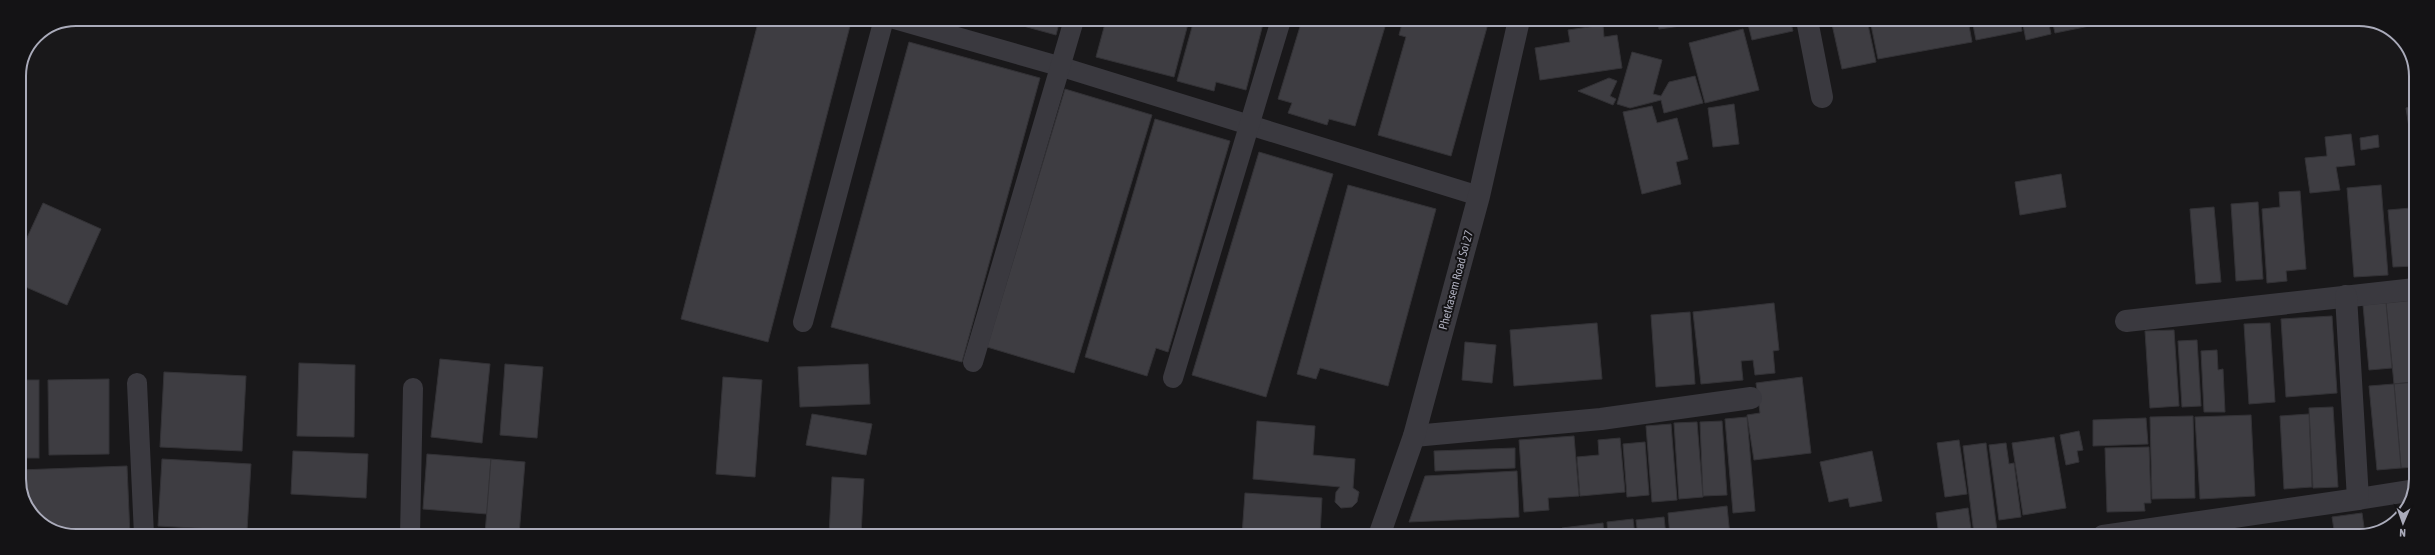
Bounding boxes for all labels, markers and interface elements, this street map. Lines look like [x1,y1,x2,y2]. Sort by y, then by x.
street label: Phetkasem Road Soi 27 [1436,228,1476,331]
north arrow [2383,503,2423,543]
text: N [2399,527,2406,539]

